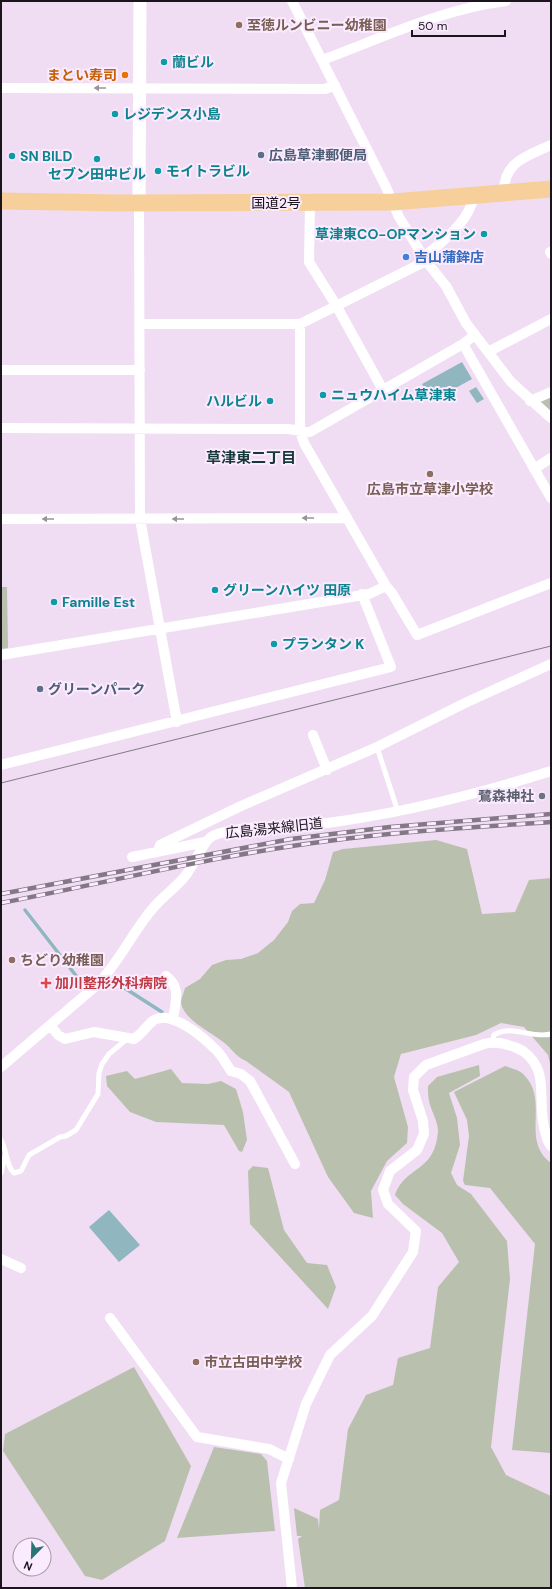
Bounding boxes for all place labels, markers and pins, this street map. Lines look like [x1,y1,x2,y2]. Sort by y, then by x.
place label: 至徳ルンビニー幼稚園 [247,16,387,34]
marker: 至徳ルンビニー幼稚園 [234,20,244,30]
place label: 蘭ビル [172,53,214,71]
marker: 蘭ビル [159,57,169,67]
place label: まとい寿司 [47,66,117,84]
marker: まとい寿司 [120,70,130,80]
place label: レジデンス小島 [123,105,221,123]
marker: レジデンス小島 [110,109,120,119]
place label: 広島草津郵便局 [269,146,367,164]
place label: SN BILD [20,147,73,165]
marker: 広島草津郵便局 [256,150,266,160]
marker: SN BILD [7,151,17,161]
marker: セブン田中ビル [92,154,102,164]
place label: モイトラビル [166,162,250,180]
place label: セブン田中ビル [48,165,146,183]
marker: モイトラビル [153,166,163,176]
place label: 草津東CO-OPマンション [315,225,476,243]
marker: 草津東CO-OPマンション [479,229,489,239]
place label: 吉山蒲鉾店 [414,248,484,266]
marker: 吉山蒲鉾店 [401,252,411,262]
place label: ニュウハイム草津東 [331,386,456,404]
marker: ニュウハイム草津東 [318,390,328,400]
place label: ハルビル [206,392,262,410]
marker: ハルビル [265,396,275,406]
marker: 広島市立草津小学校 [425,469,435,479]
place label: 広島市立草津小学校 [367,480,493,498]
place label: グリーンハイツ 田原 [223,581,351,599]
marker: グリーンハイツ 田原 [210,585,220,595]
place label: Famille Est [62,593,135,611]
marker: Famille Est [49,597,59,607]
place label: プランタン K [282,635,364,653]
marker: プランタン K [269,639,279,649]
place label: グリーンパーク [48,680,145,698]
marker: グリーンパーク [35,684,45,694]
place label: 鷺森神社 [478,787,534,805]
marker: 鷺森神社 [537,791,547,801]
place label: ちどり幼稚園 [20,951,104,969]
marker: ちどり幼稚園 [7,955,17,965]
place label: 加川整形外科病院 [55,974,167,992]
marker: 加川整形外科病院 [40,977,52,989]
place label: 市立古田中学校 [204,1353,302,1371]
marker: 市立古田中学校 [191,1357,201,1367]

